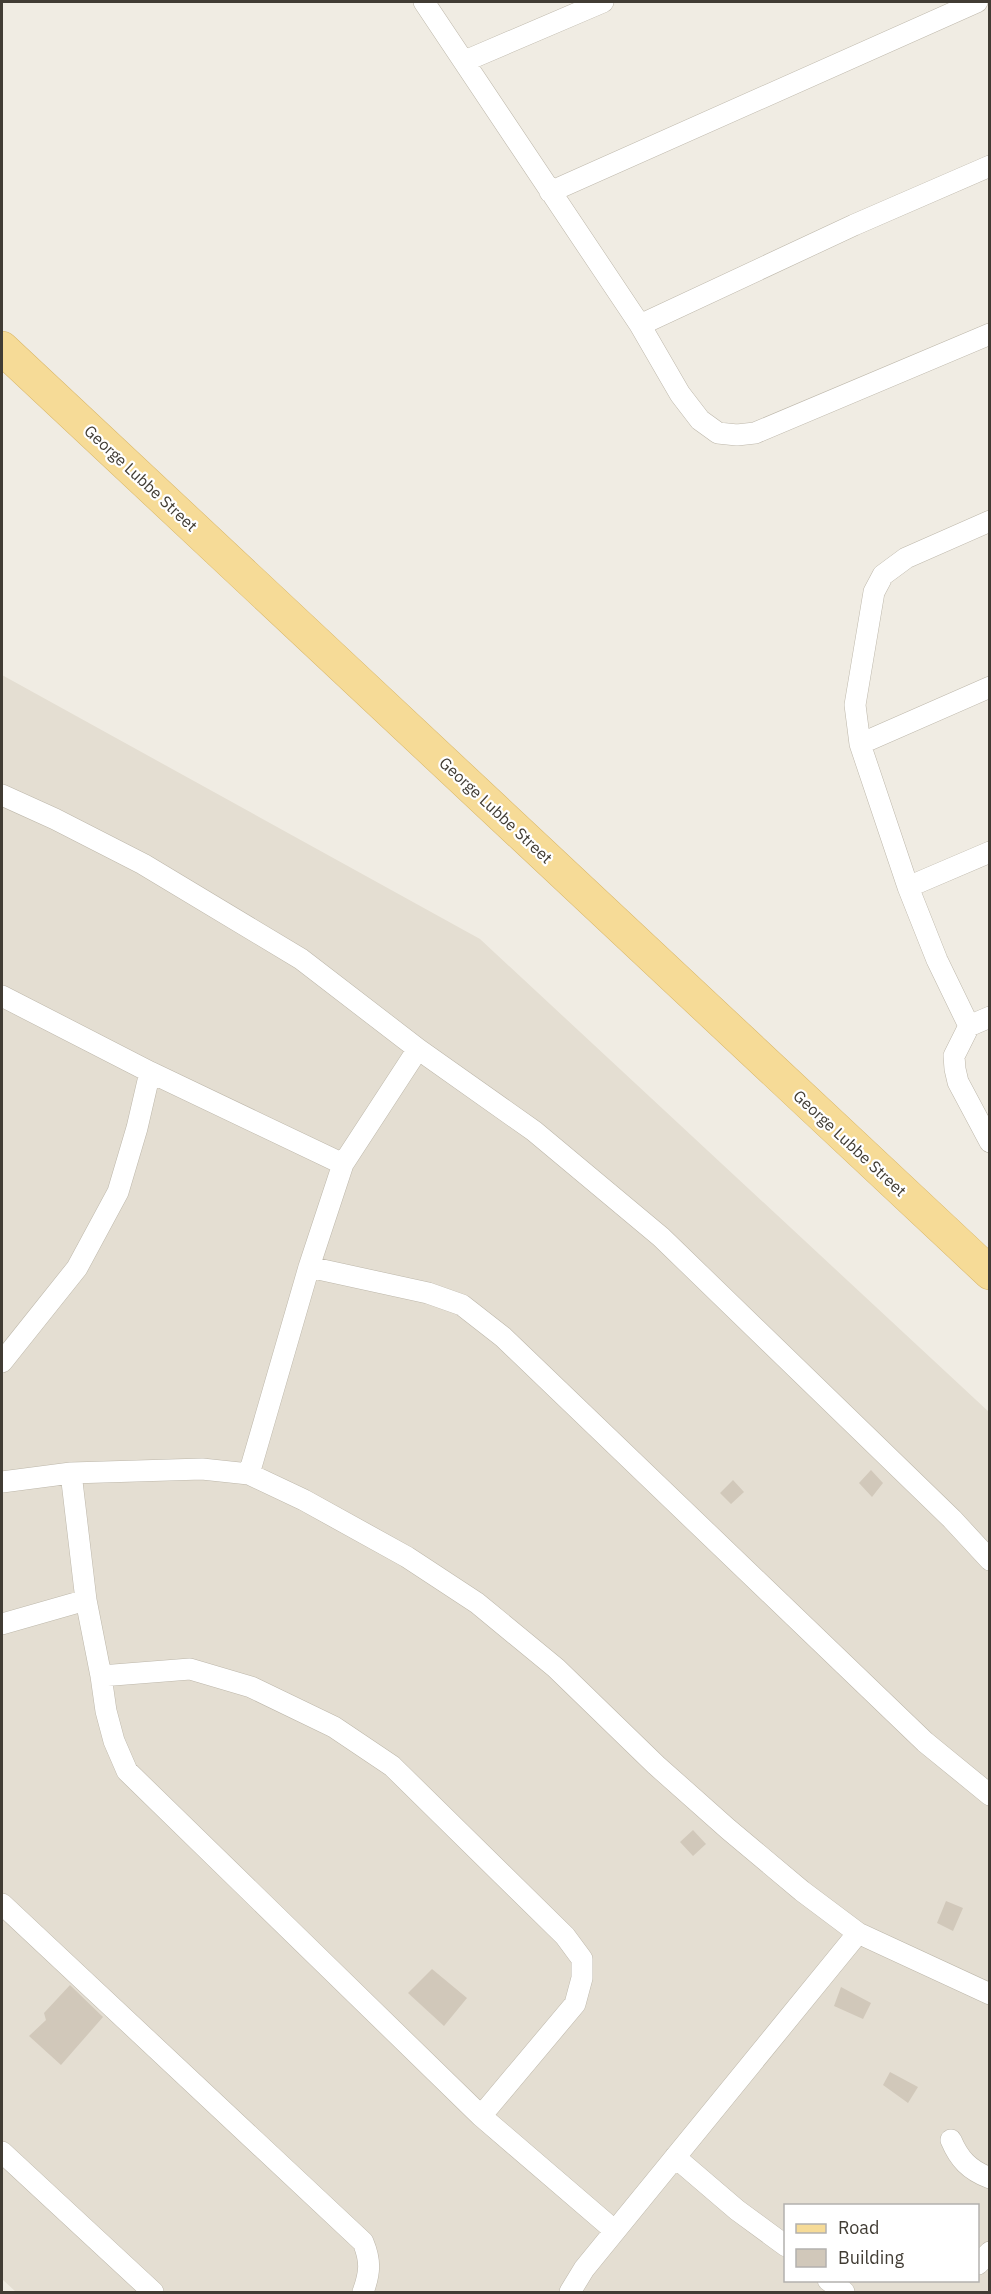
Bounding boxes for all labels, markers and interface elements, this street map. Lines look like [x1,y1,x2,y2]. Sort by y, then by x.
street label: George Lubbe Street [80,420,202,536]
street label: George Lubbe Street [435,752,557,868]
street label: George Lubbe Street [789,1085,911,1201]
legend [784,2204,979,2282]
text: Road [838,2216,879,2239]
text: Building [838,2246,905,2269]

